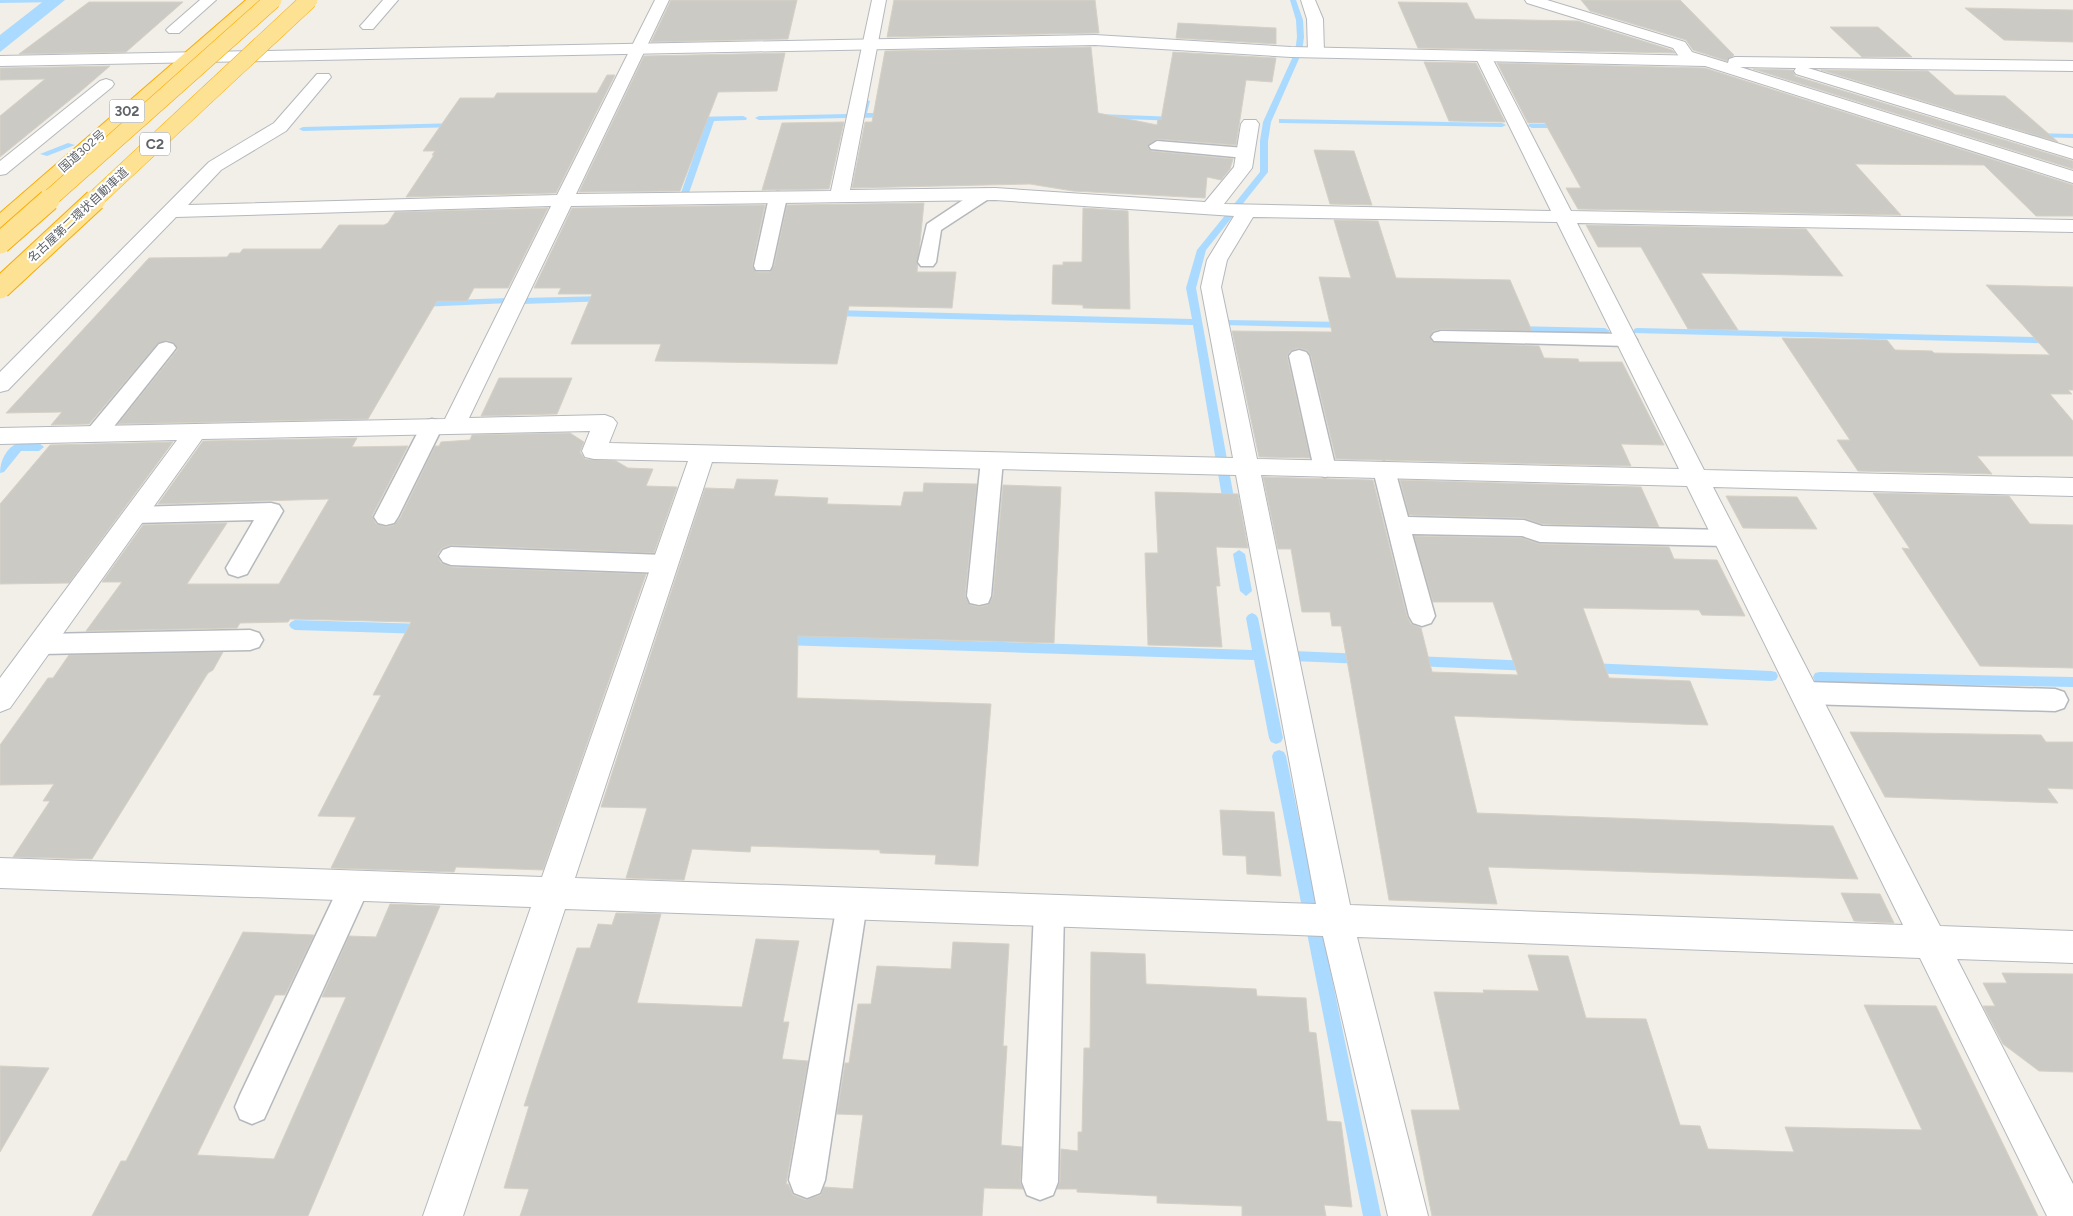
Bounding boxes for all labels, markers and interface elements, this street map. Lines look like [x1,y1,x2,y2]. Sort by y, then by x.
road number: 302 [110,100,144,122]
street label: 国道302号 [56,127,108,175]
road number: C2 [140,132,170,156]
street label: 名古屋第二環状自動車道 [25,165,131,265]

